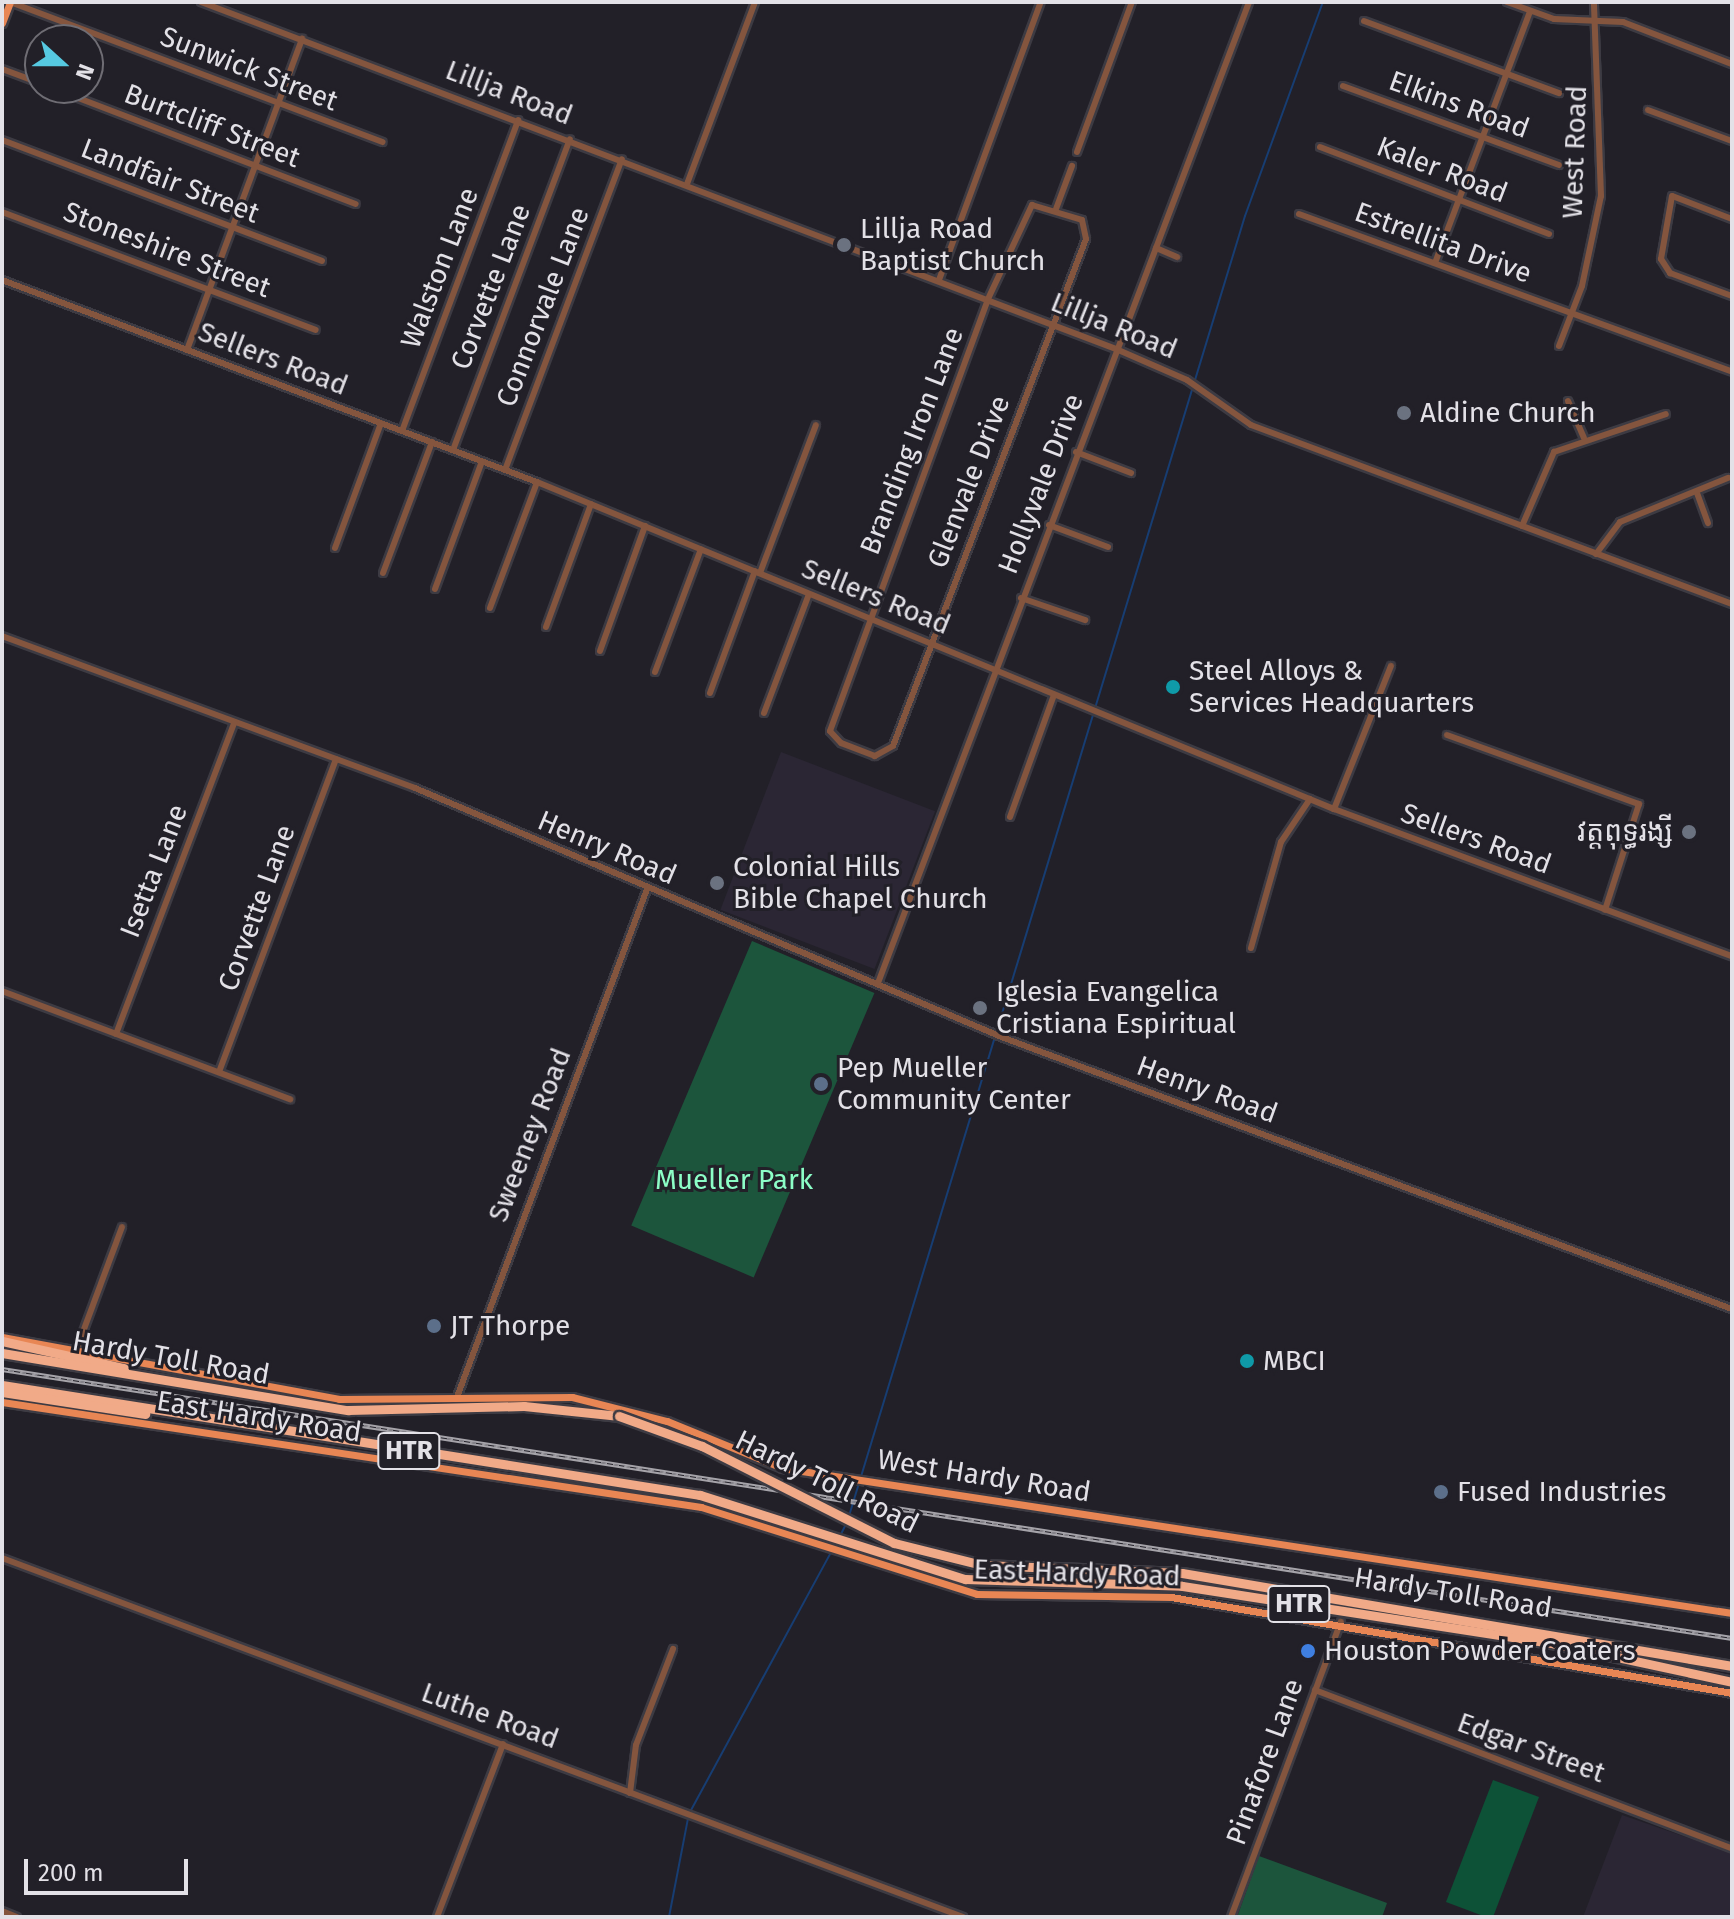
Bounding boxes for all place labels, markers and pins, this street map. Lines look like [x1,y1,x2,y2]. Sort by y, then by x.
place label: Lillja Road Baptist Church [860,212,1045,278]
marker: Lillja Road Baptist Church [835,236,853,254]
place label: Aldine Church [1420,396,1596,430]
marker: Aldine Church [1395,404,1413,422]
place label: Steel Alloys & Services Headquarters [1189,654,1474,720]
marker: Steel Alloys & Services Headquarters [1164,678,1182,696]
place label: វត្តពុទ្ធរង្សី [1577,815,1673,849]
marker: វត្តពុទ្ធរង្សី [1680,823,1698,841]
place label: Colonial Hills Bible Chapel Church [733,850,988,916]
marker: Colonial Hills Bible Chapel Church [708,874,726,892]
place label: Iglesia Evangelica Cristiana Espiritual [996,975,1236,1041]
marker: Iglesia Evangelica Cristiana Espiritual [971,999,989,1017]
place label: Pep Mueller Community Center [837,1051,1071,1117]
marker: Pep Mueller Community Center [812,1075,830,1093]
place label: JT Thorpe [450,1309,570,1343]
marker: JT Thorpe [425,1317,443,1335]
place label: MBCI [1263,1344,1326,1378]
marker: MBCI [1238,1352,1256,1370]
place label: Fused Industries [1457,1475,1666,1509]
marker: Fused Industries [1432,1483,1450,1501]
place label: Houston Powder Coaters [1324,1634,1636,1668]
marker: Houston Powder Coaters [1299,1642,1317,1660]

